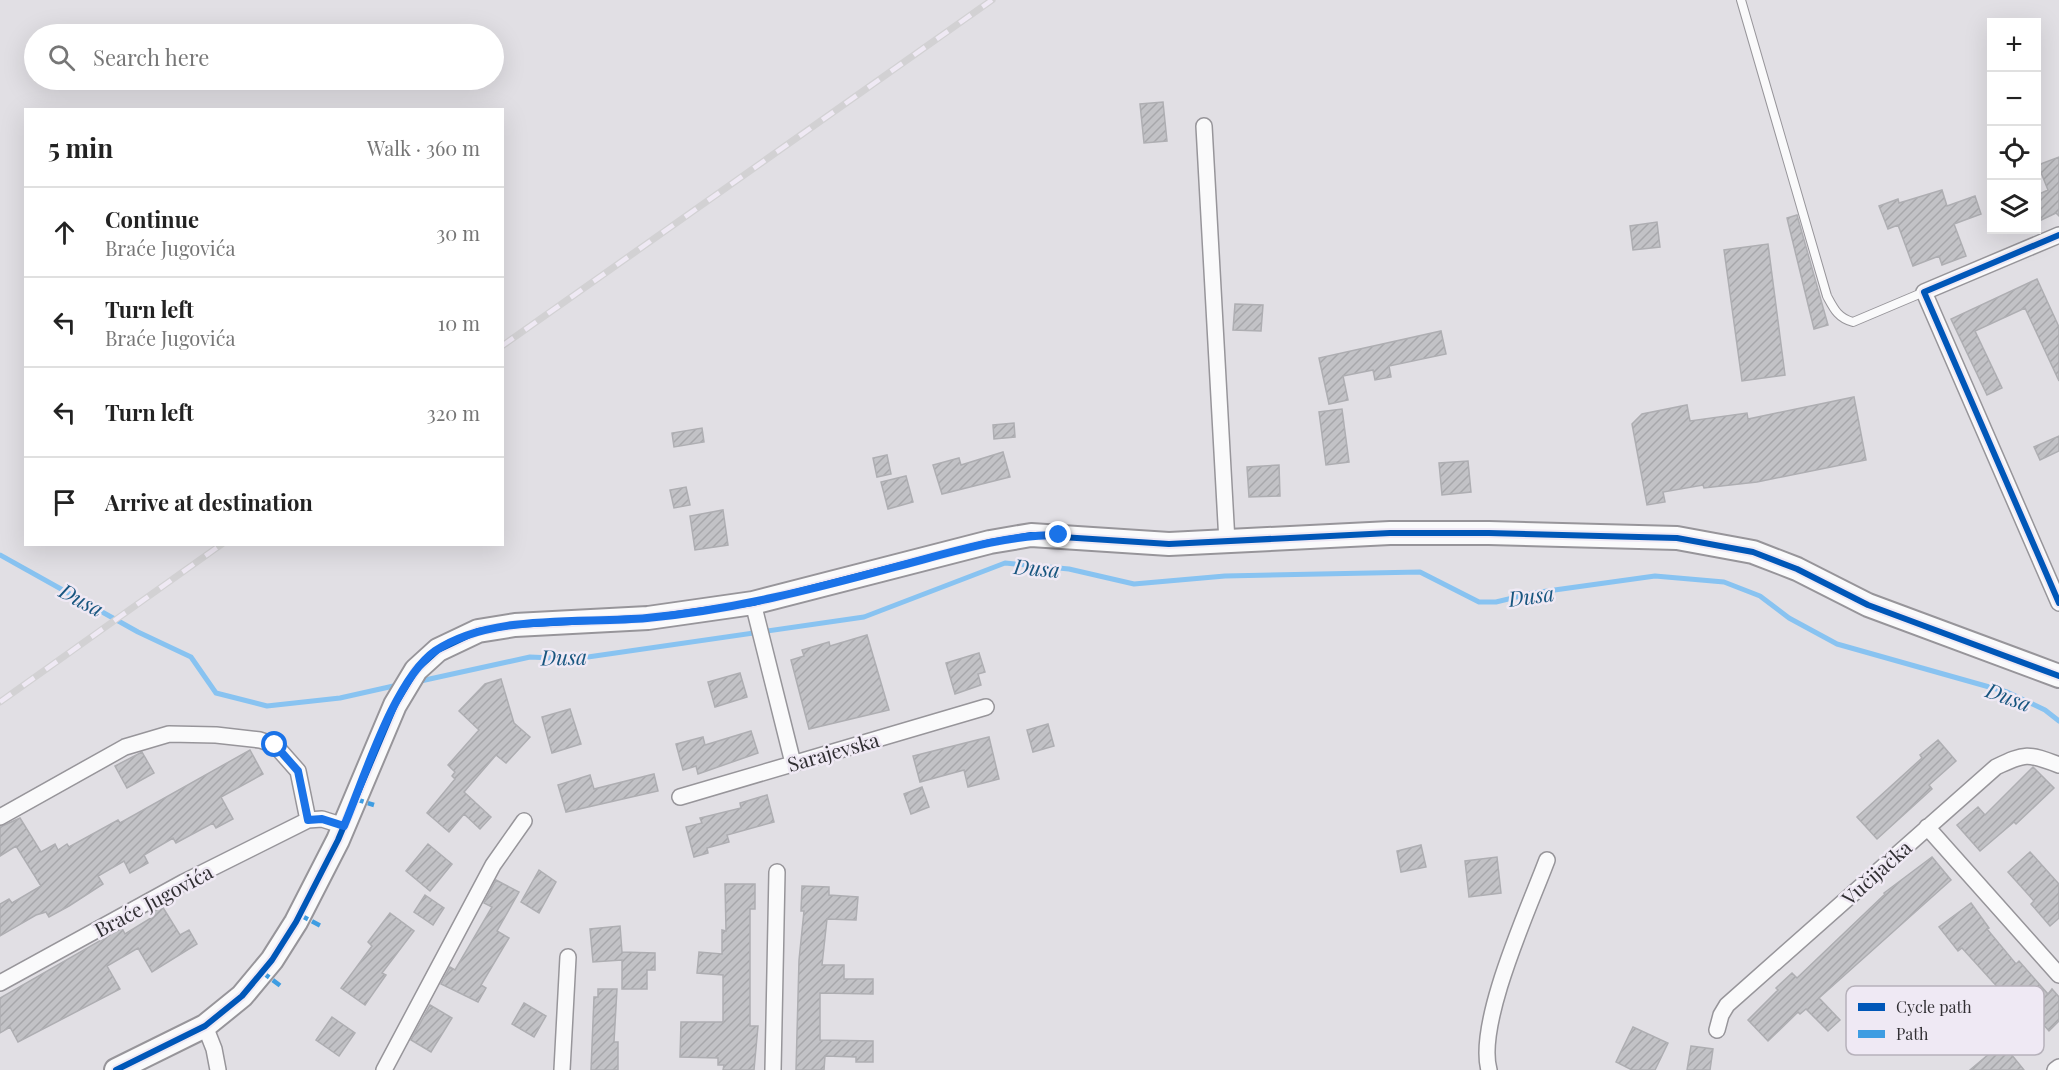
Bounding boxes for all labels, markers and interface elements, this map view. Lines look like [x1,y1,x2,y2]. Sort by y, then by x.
map controls [1987,18,2041,234]
button: + [1987,18,2041,72]
search box [24,24,504,90]
icon: search [45,41,78,74]
text: Search here [93,42,209,72]
button: − [1987,72,2041,126]
button: locate [1987,126,2041,180]
text: 5 min [48,130,113,165]
text: Walk · 360 m [367,134,480,161]
button: layers [1987,180,2041,234]
text: Continue [105,204,199,234]
icon: ahead [48,216,81,249]
text: 30 m [436,219,480,246]
text: Braće Jugovića [105,234,235,261]
text: Turn left [105,294,194,324]
icon: left [48,306,81,339]
text: 10 m [438,309,480,336]
text: Braće Jugovića [105,324,235,351]
icon: left [48,396,81,429]
text: Turn left [105,397,194,427]
text: 320 m [427,399,480,426]
icon: arrive [48,486,81,519]
text: Arrive at destination [105,487,313,517]
route end [1045,521,1071,547]
water label: Dusa [1012,551,1061,583]
water label: Dusa [54,575,109,622]
water label: Dusa [1505,578,1556,612]
water label: Dusa [540,642,587,670]
water label: Dusa [1982,675,2035,717]
street label: Sarajevska [784,725,882,777]
route start [261,731,287,757]
street label: Vučijačka [1835,833,1917,911]
street label: Braće Jugovića [89,857,217,943]
legend [1846,986,2044,1055]
text: Cycle path [1896,996,1972,1017]
text: Path [1896,1023,1929,1044]

